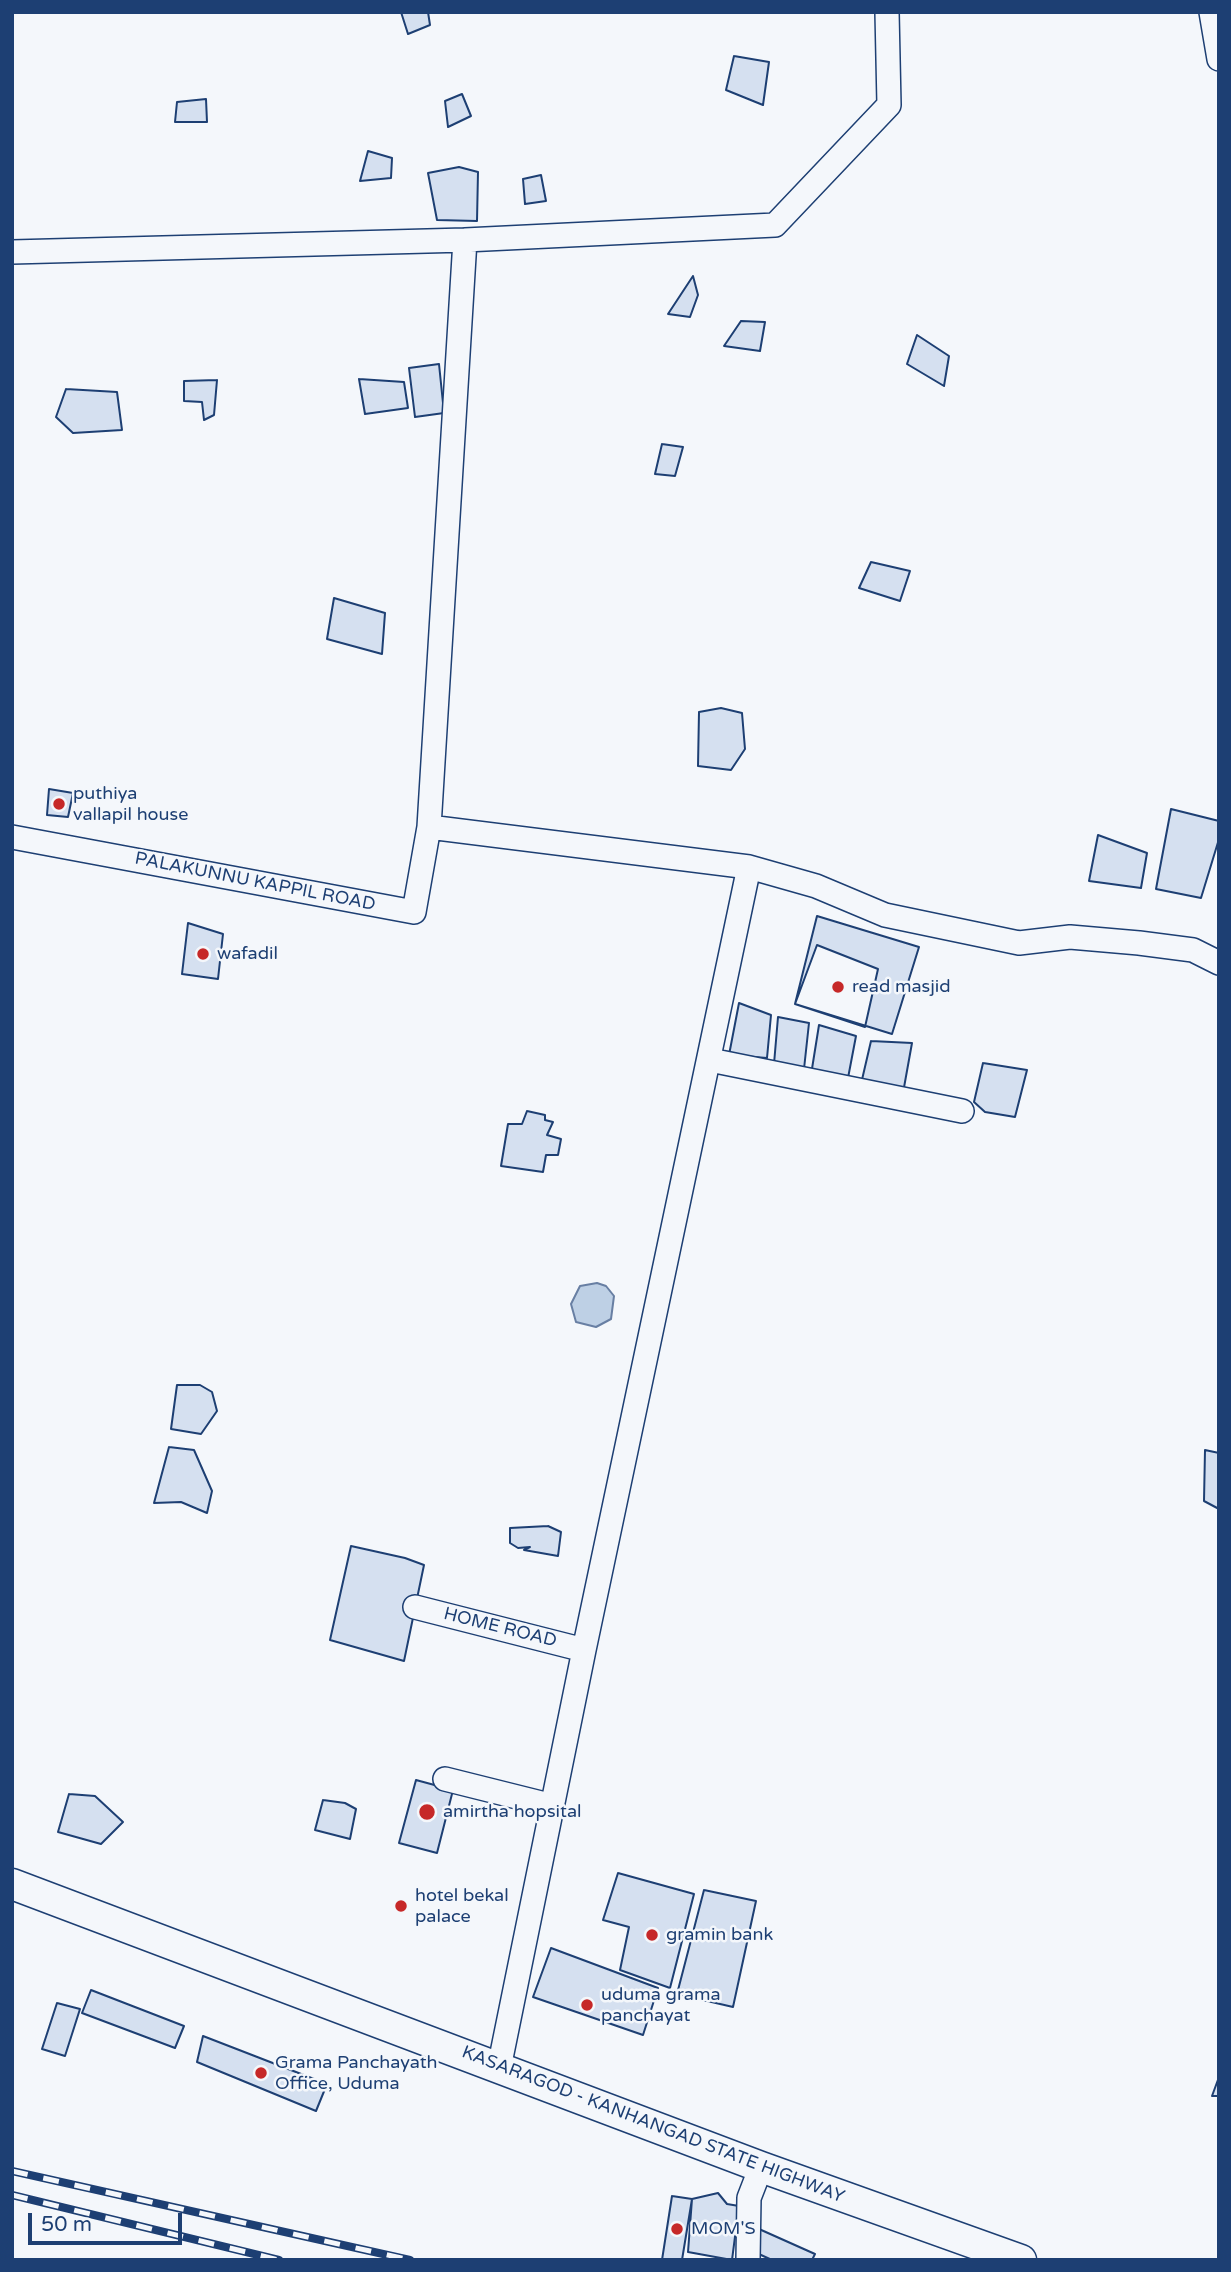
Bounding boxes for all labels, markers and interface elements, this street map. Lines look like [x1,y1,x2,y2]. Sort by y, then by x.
place label: puthiya vallapil house [73,783,188,826]
marker: puthiya vallapil house [51,796,67,812]
street label: PALAKUNNU KAPPIL ROAD [133,848,377,916]
place label: wafadil [217,943,278,965]
marker: wafadil [195,946,211,962]
place label: read masjid [852,976,951,998]
marker: read masjid [830,979,846,995]
street label: HOME ROAD [441,1604,559,1652]
place label: amirtha hopsital [443,1801,582,1823]
marker: amirtha hopsital [417,1802,437,1822]
place label: hotel bekal palace [415,1885,509,1927]
marker: hotel bekal palace [393,1898,409,1914]
place label: gramin bank [666,1924,773,1946]
marker: gramin bank [644,1927,660,1943]
place label: uduma grama panchayat [601,1984,721,2026]
marker: uduma grama panchayat [579,1997,595,2013]
street label: KASARAGOD - KANHANGAD STATE HIGHWAY [459,2042,847,2208]
place label: Grama Panchayath Office, Uduma [275,2052,437,2094]
marker: Grama Panchayath Office, Uduma [253,2065,269,2081]
scale bar [32,2198,186,2242]
text: 50 m [41,2212,92,2237]
place label: MOM'S [691,2218,755,2240]
marker: MOM'S [669,2221,685,2237]

